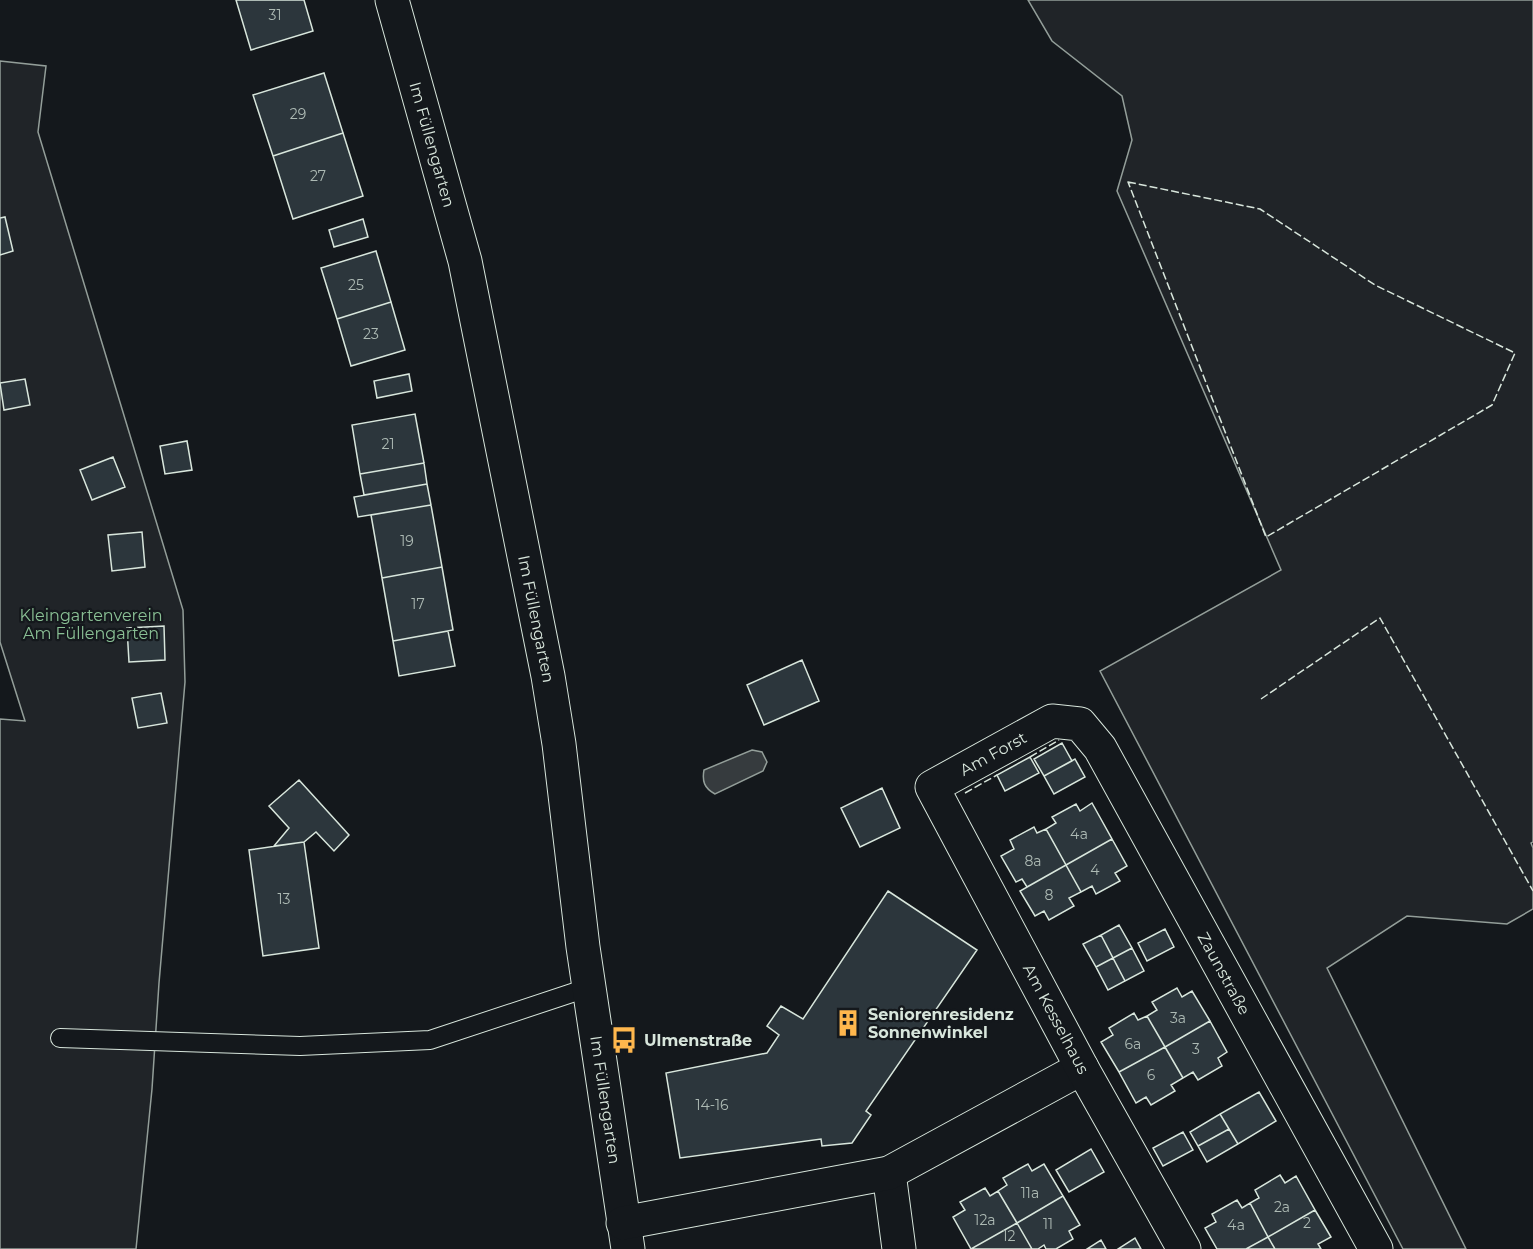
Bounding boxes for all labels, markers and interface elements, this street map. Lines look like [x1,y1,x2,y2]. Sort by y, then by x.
house number: 31 [269,6,281,24]
street label: Im Füllengarten [406,80,459,209]
house number: 29 [290,105,306,123]
house number: 27 [310,167,326,185]
house number: 25 [348,276,364,294]
house number: 23 [363,325,379,343]
house number: 21 [381,435,395,453]
house number: 19 [400,532,414,550]
street label: Im Füllengarten [515,554,558,684]
house number: 17 [411,595,425,613]
park label: Kleingartenverein Am Füllengarten [19,606,163,643]
street label: Am Forst [956,727,1030,779]
house number: 4a [1070,825,1088,843]
house number: 8a [1024,852,1042,870]
house number: 4 [1090,861,1100,879]
house number: 8 [1045,886,1054,904]
house number: 13 [278,890,291,908]
street label: Zaunstraße [1194,929,1255,1018]
street label: Am Kesselhaus [1019,961,1093,1077]
place label: Seniorenresidenz Sonnenwinkel [868,1005,1014,1042]
building icon: Seniorenresidenz Sonnenwinkel [833,1008,863,1038]
house number: 3a [1170,1009,1186,1027]
bus stop icon: Ulmenstraße [609,1025,639,1055]
place label: Ulmenstraße [644,1031,752,1050]
street label: Im Füllengarten [587,1034,625,1165]
house number: 6a [1125,1035,1141,1053]
house number: 3 [1192,1040,1200,1058]
house number: 6 [1147,1066,1156,1084]
house number: 14-16 [695,1096,729,1114]
house number: 11a [1021,1184,1039,1202]
house number: 2a [1274,1198,1290,1216]
house number: 12a [974,1211,996,1229]
house number: 2 [1303,1214,1311,1232]
house number: 11 [1043,1215,1053,1233]
house number: 4a [1227,1216,1245,1234]
house number: 12 [1002,1227,1016,1245]

